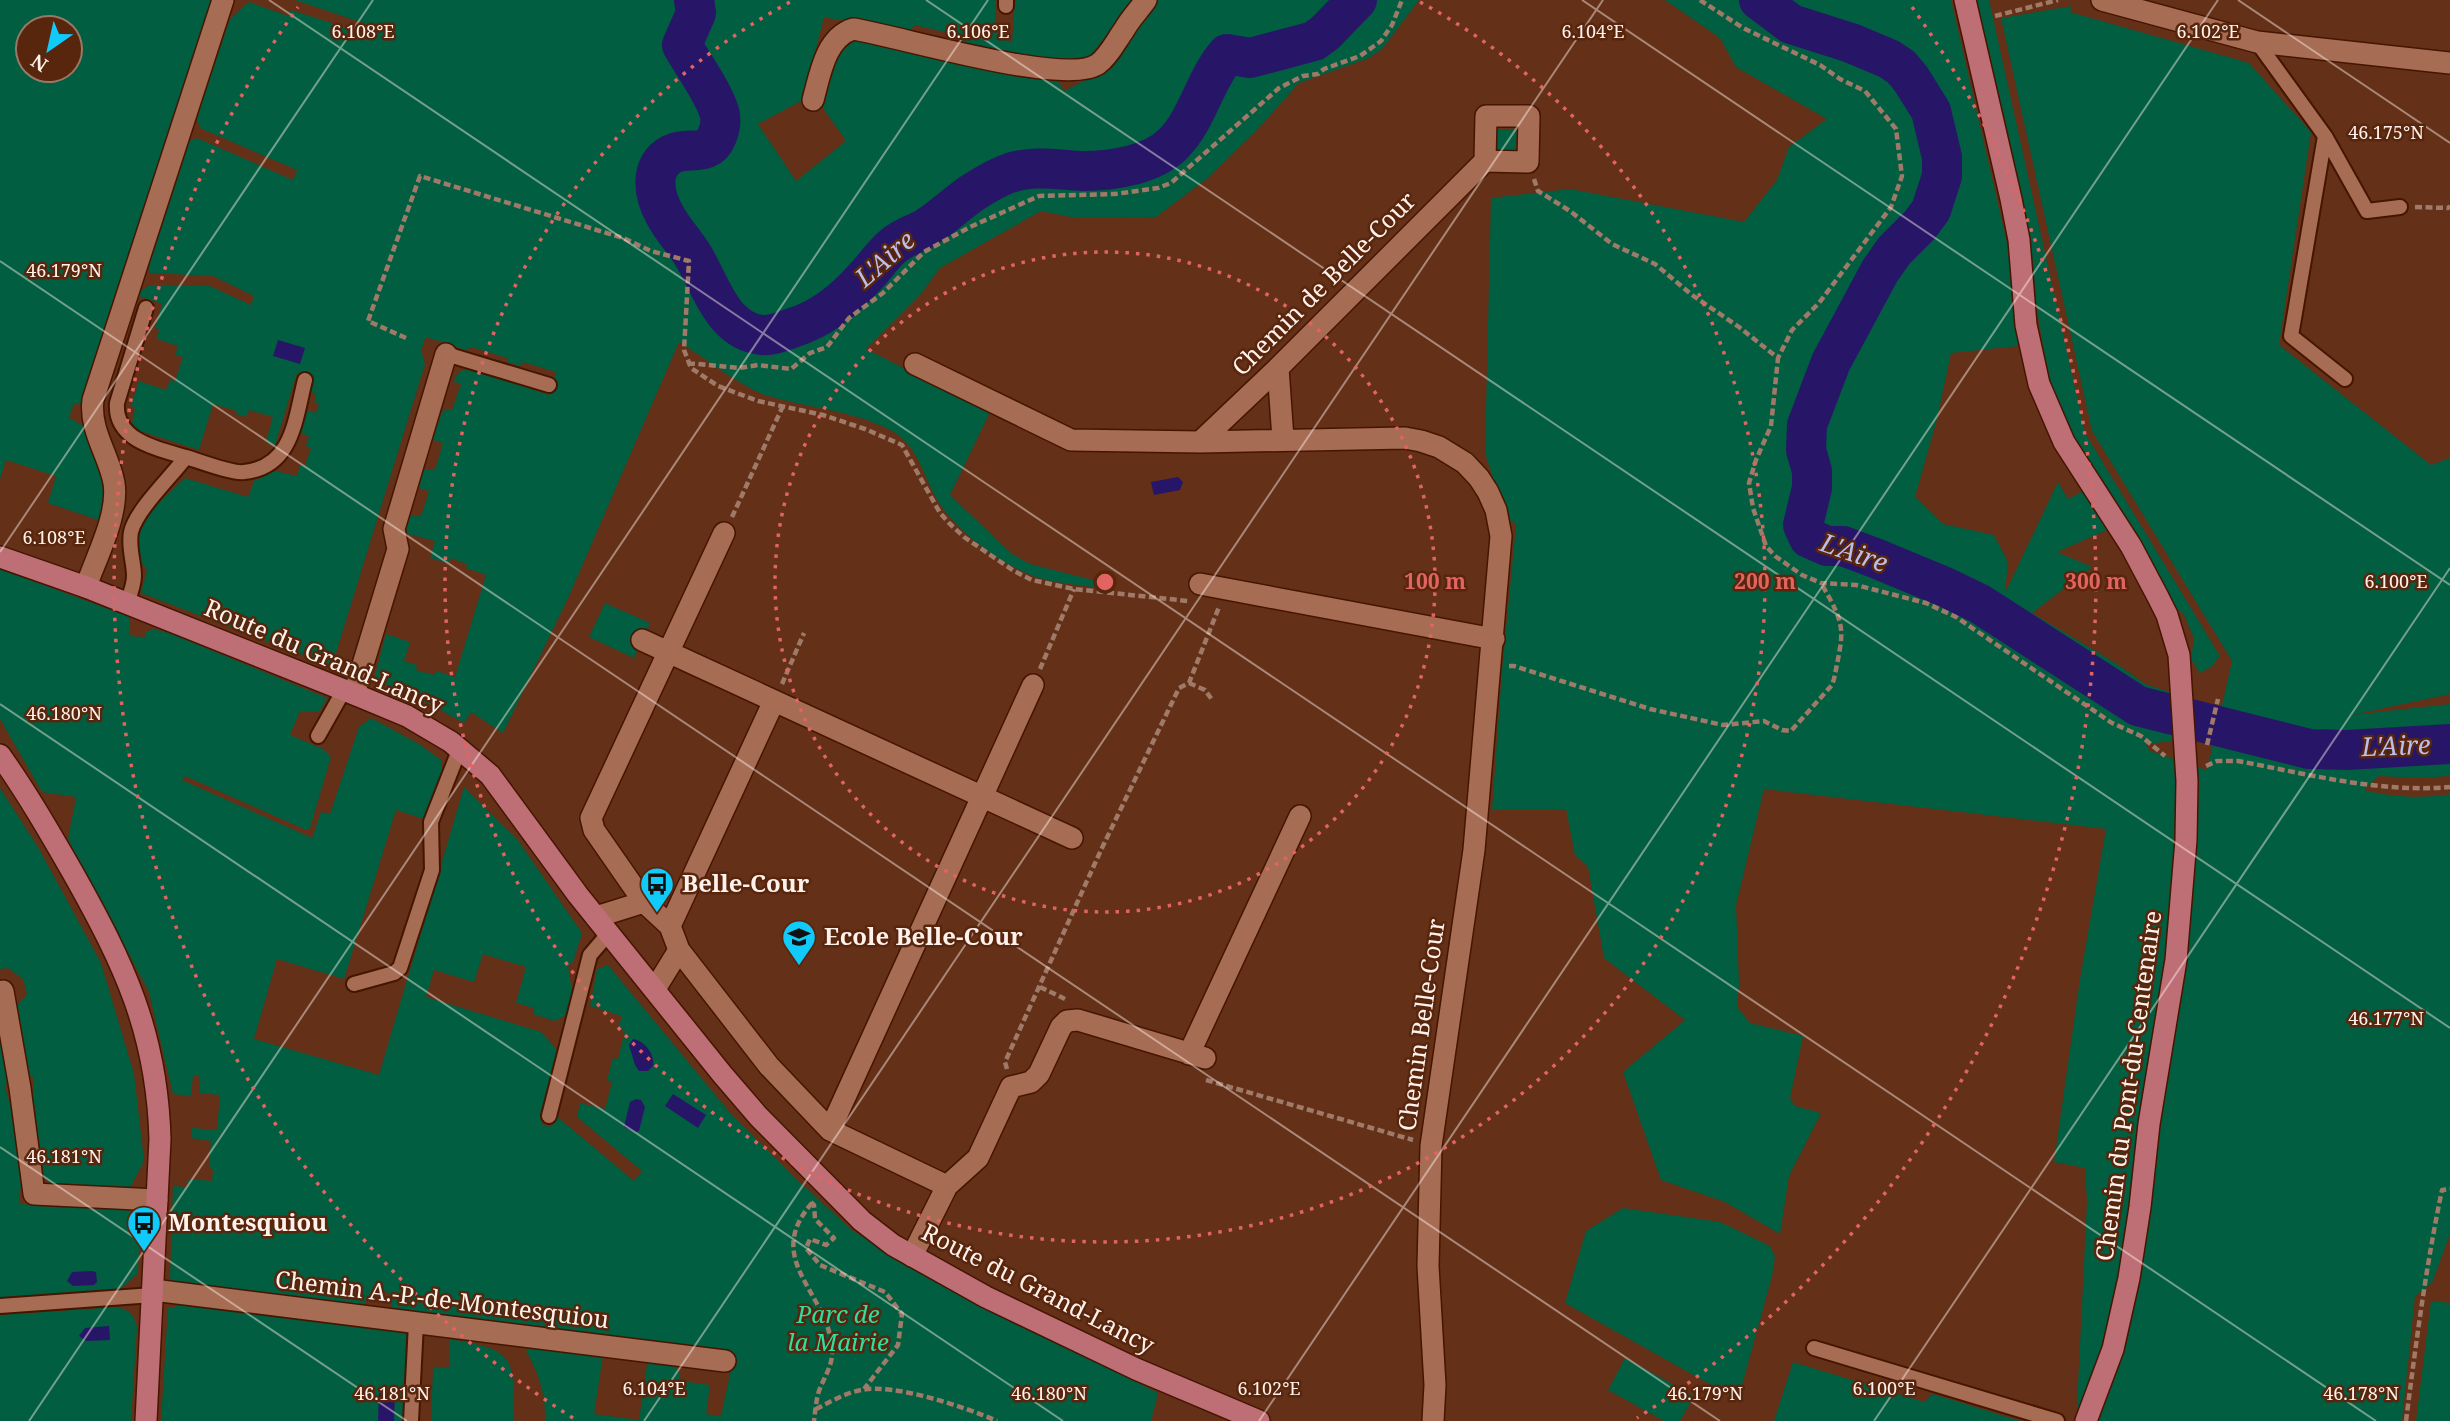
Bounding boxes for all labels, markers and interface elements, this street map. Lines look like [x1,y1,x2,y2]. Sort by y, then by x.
north arrow [14,14,84,84]
text: 6.108°E [331,19,395,43]
text: 6.106°E [946,19,1010,43]
text: 6.104°E [1561,19,1625,43]
text: 6.102°E [2176,19,2240,43]
text: N [26,48,53,78]
text: 46.175°N [2348,120,2424,144]
street label: Chemin de Belle-Cour [1224,184,1422,382]
water label: L'Aire [846,222,922,295]
text: 46.179°N [26,258,102,282]
water label: L'Aire [1815,523,1893,580]
text: 6.108°E [22,525,86,549]
text: 100 m [1404,567,1466,595]
text: 200 m [1734,567,1796,595]
text: 300 m [2065,567,2127,595]
text: 6.100°E [2364,569,2428,593]
centre of rings [1093,570,1117,594]
street label: Route du Grand-Lancy [200,590,450,721]
text: 46.180°N [26,701,102,725]
water label: L'Aire [2360,726,2431,764]
bus stop icon: Belle-Cour [638,865,676,914]
place label: Belle-Cour [682,866,810,899]
street label: Chemin du Pont-du-Centenaire [2087,909,2168,1263]
street label: Chemin Belle-Cour [1389,917,1452,1133]
school or university icon: Ecole Belle-Cour [780,918,818,967]
place label: Ecole Belle-Cour [824,919,1023,952]
text: 46.177°N [2348,1006,2424,1030]
text: 46.181°N [26,1144,102,1168]
bus stop icon: Montesquiou [125,1204,163,1253]
place label: Montesquiou [168,1205,327,1238]
street label: Route du Grand-Lancy [917,1215,1161,1361]
street label: Chemin A.-P.-de-Montesquiou [273,1262,611,1335]
park label: Parc de la Mairie [787,1297,889,1358]
text: 6.104°E [622,1376,686,1400]
text: 6.102°E [1237,1376,1301,1400]
text: 6.100°E [1852,1376,1916,1400]
text: 46.181°N [354,1381,430,1405]
text: 46.180°N [1011,1381,1087,1405]
text: 46.179°N [1667,1381,1743,1405]
text: 46.178°N [2323,1381,2399,1405]

